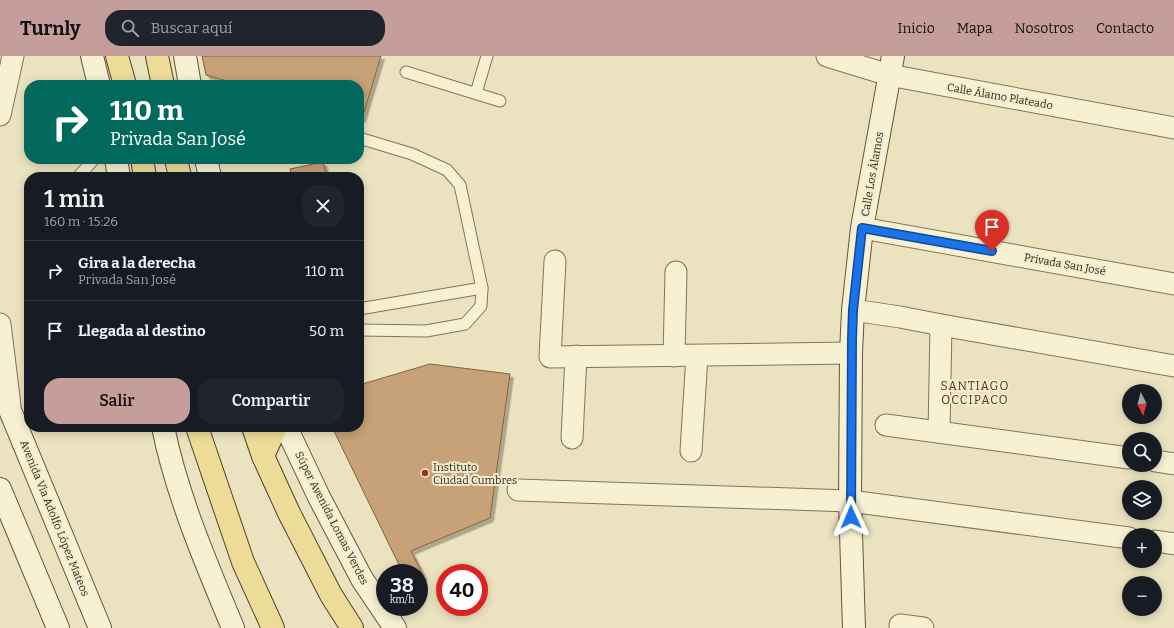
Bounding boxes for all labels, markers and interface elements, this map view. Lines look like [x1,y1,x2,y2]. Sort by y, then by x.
search box [105,10,385,46]
text: Turnly [20,17,81,40]
icon: search [119,17,141,39]
text: Buscar aquí [151,19,232,37]
text: Inicio [898,20,935,37]
text: Mapa [957,20,993,37]
text: Nosotros [1015,20,1074,37]
text: Contacto [1096,20,1154,37]
street label: Calle Álamo Plateado [946,80,1054,112]
text: 110 m [110,94,184,127]
icon: right [44,96,96,148]
text: Privada San José [110,128,246,150]
street label: Calle Los Álamos [858,130,886,218]
text: 1 min [44,185,104,213]
button: close [302,185,344,227]
pin [975,210,1009,251]
text: 160 m · 15:26 [44,214,118,229]
icon: arrive [981,216,1003,238]
street label: Privada San José [1023,251,1107,278]
text: Gira a la derecha [78,254,196,272]
icon: right [44,260,66,282]
text: 110 m [305,262,344,280]
text: Privada San José [78,272,176,287]
icon: arrive [44,320,66,342]
text: Llegada al destino [78,322,206,340]
text: 50 m [309,322,344,340]
button: Salir [44,378,190,424]
button: Compartir [198,378,344,424]
district label: SANTIAGO OCCIPACO [941,379,1009,407]
north arrow [1122,384,1162,424]
map controls [1122,384,1162,616]
button: search [1122,432,1162,472]
street label: Avenida Via Adolfo López Mateos [17,438,92,598]
street label: Súper Avenida Lomas Verdes [292,449,371,587]
place label: Instituto Ciudad Cumbres [433,461,517,487]
marker: Instituto Ciudad Cumbres [420,468,430,478]
button: layers [1122,480,1162,520]
position arrow [830,496,872,538]
button: + [1122,528,1162,568]
speed limit sign: 40 [436,564,488,616]
text: 38 [390,573,414,597]
button: − [1122,576,1162,616]
text: km/h [390,594,414,606]

